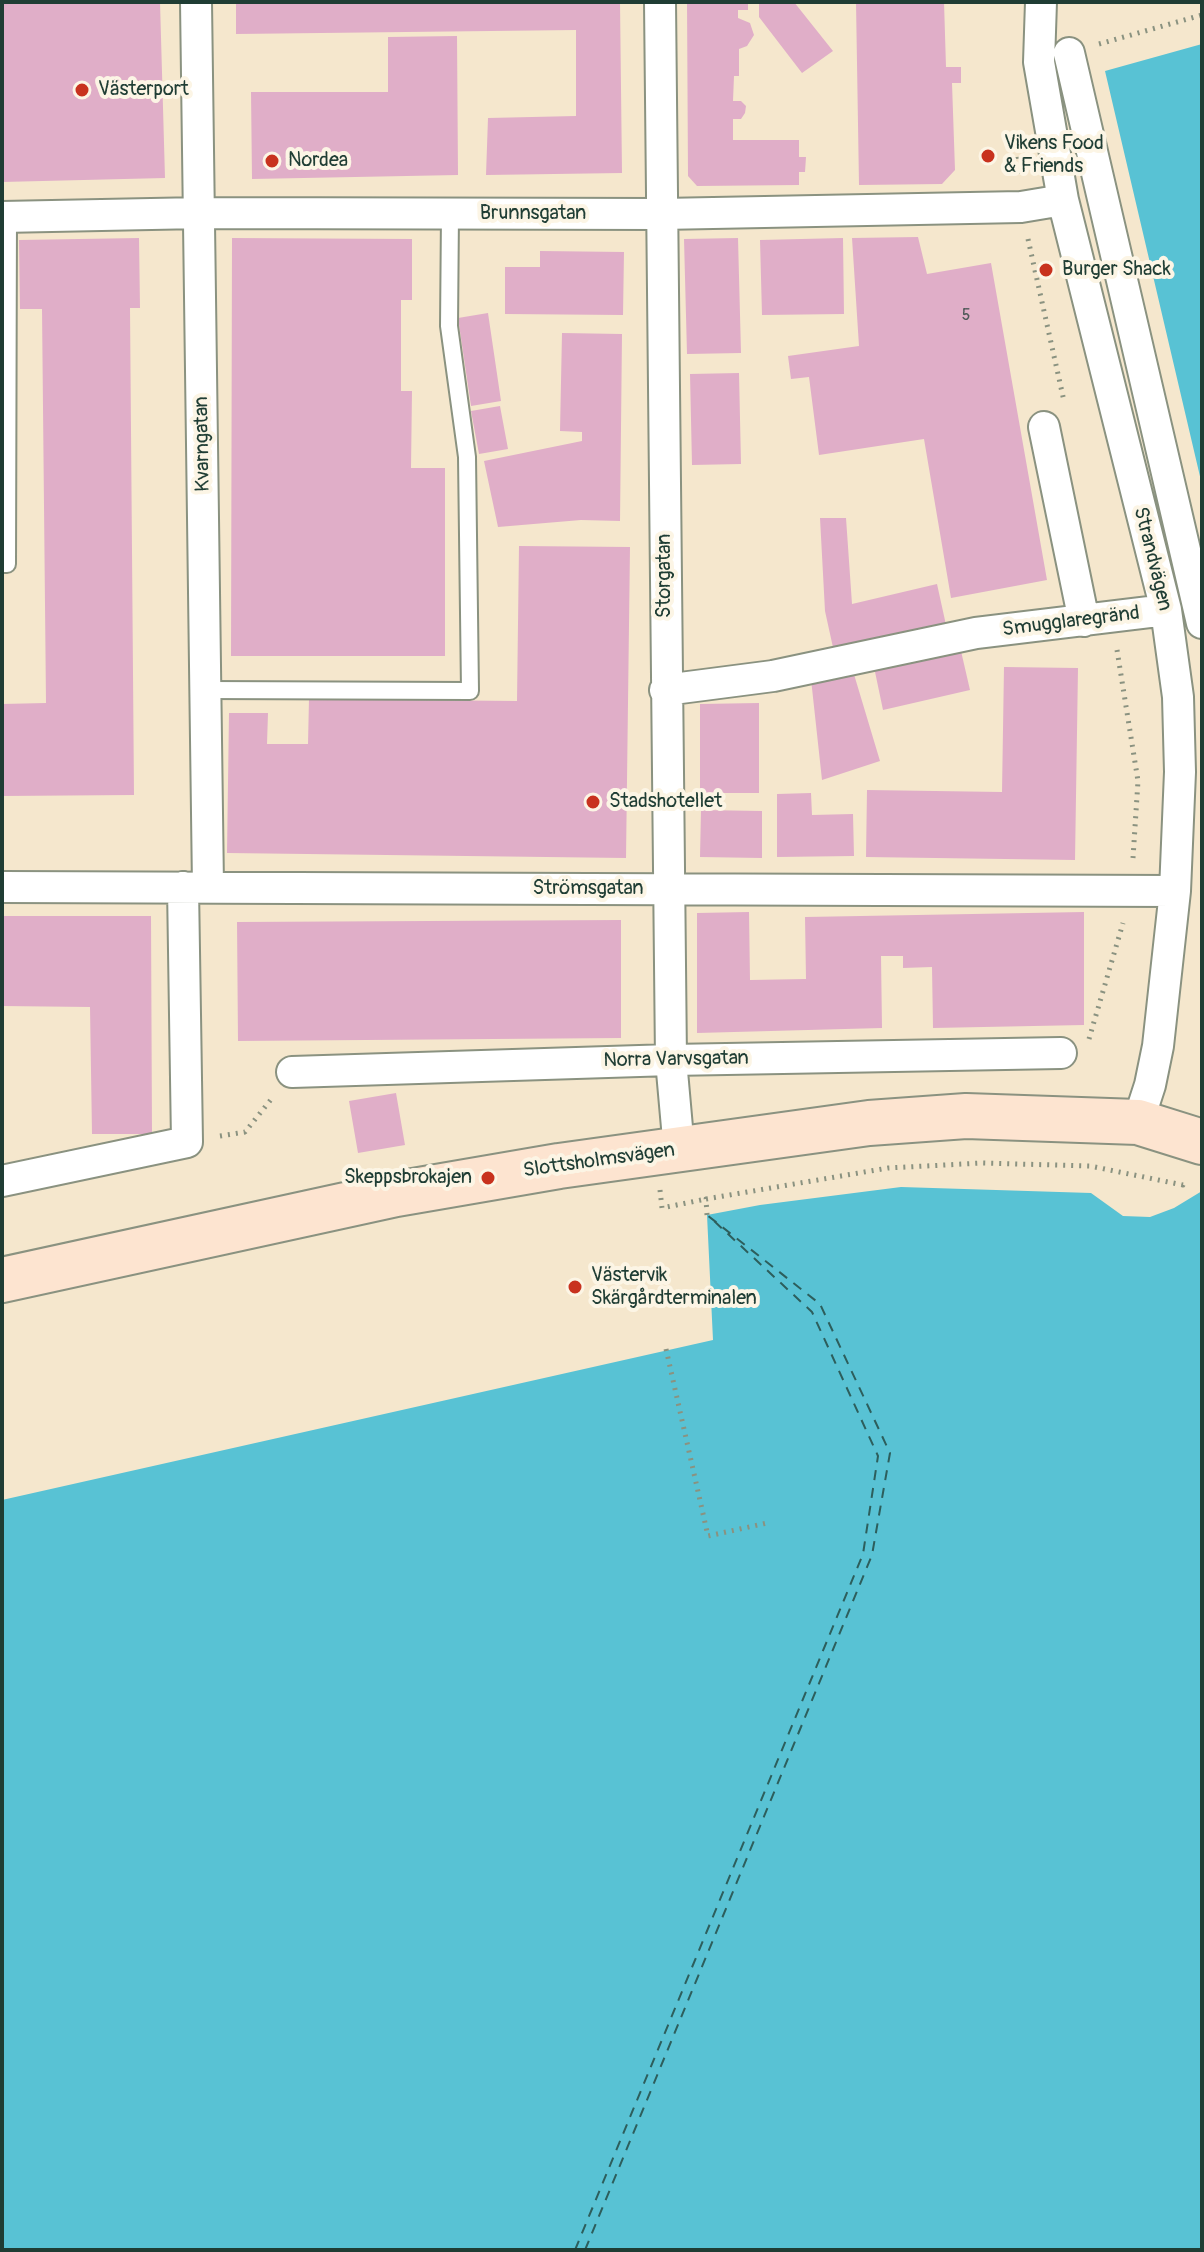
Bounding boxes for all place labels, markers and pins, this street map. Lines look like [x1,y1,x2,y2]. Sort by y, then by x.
place label: Västerport [98,78,189,102]
marker: Västerport [73,81,91,99]
place label: Vikens Food & Friends [1004,132,1104,179]
marker: Vikens Food & Friends [979,147,997,165]
place label: Nordea [288,149,348,173]
marker: Nordea [263,152,281,170]
place label: Burger Shack [1062,258,1171,282]
marker: Burger Shack [1037,261,1055,279]
place label: Stadshotellet [609,790,722,814]
marker: Stadshotellet [584,793,602,811]
place label: Skeppsbrokajen [344,1166,472,1190]
marker: Skeppsbrokajen [479,1169,497,1187]
place label: Västervik Skärgårdterminalen [591,1264,757,1311]
marker: Västervik Skärgårdterminalen [566,1278,584,1296]

